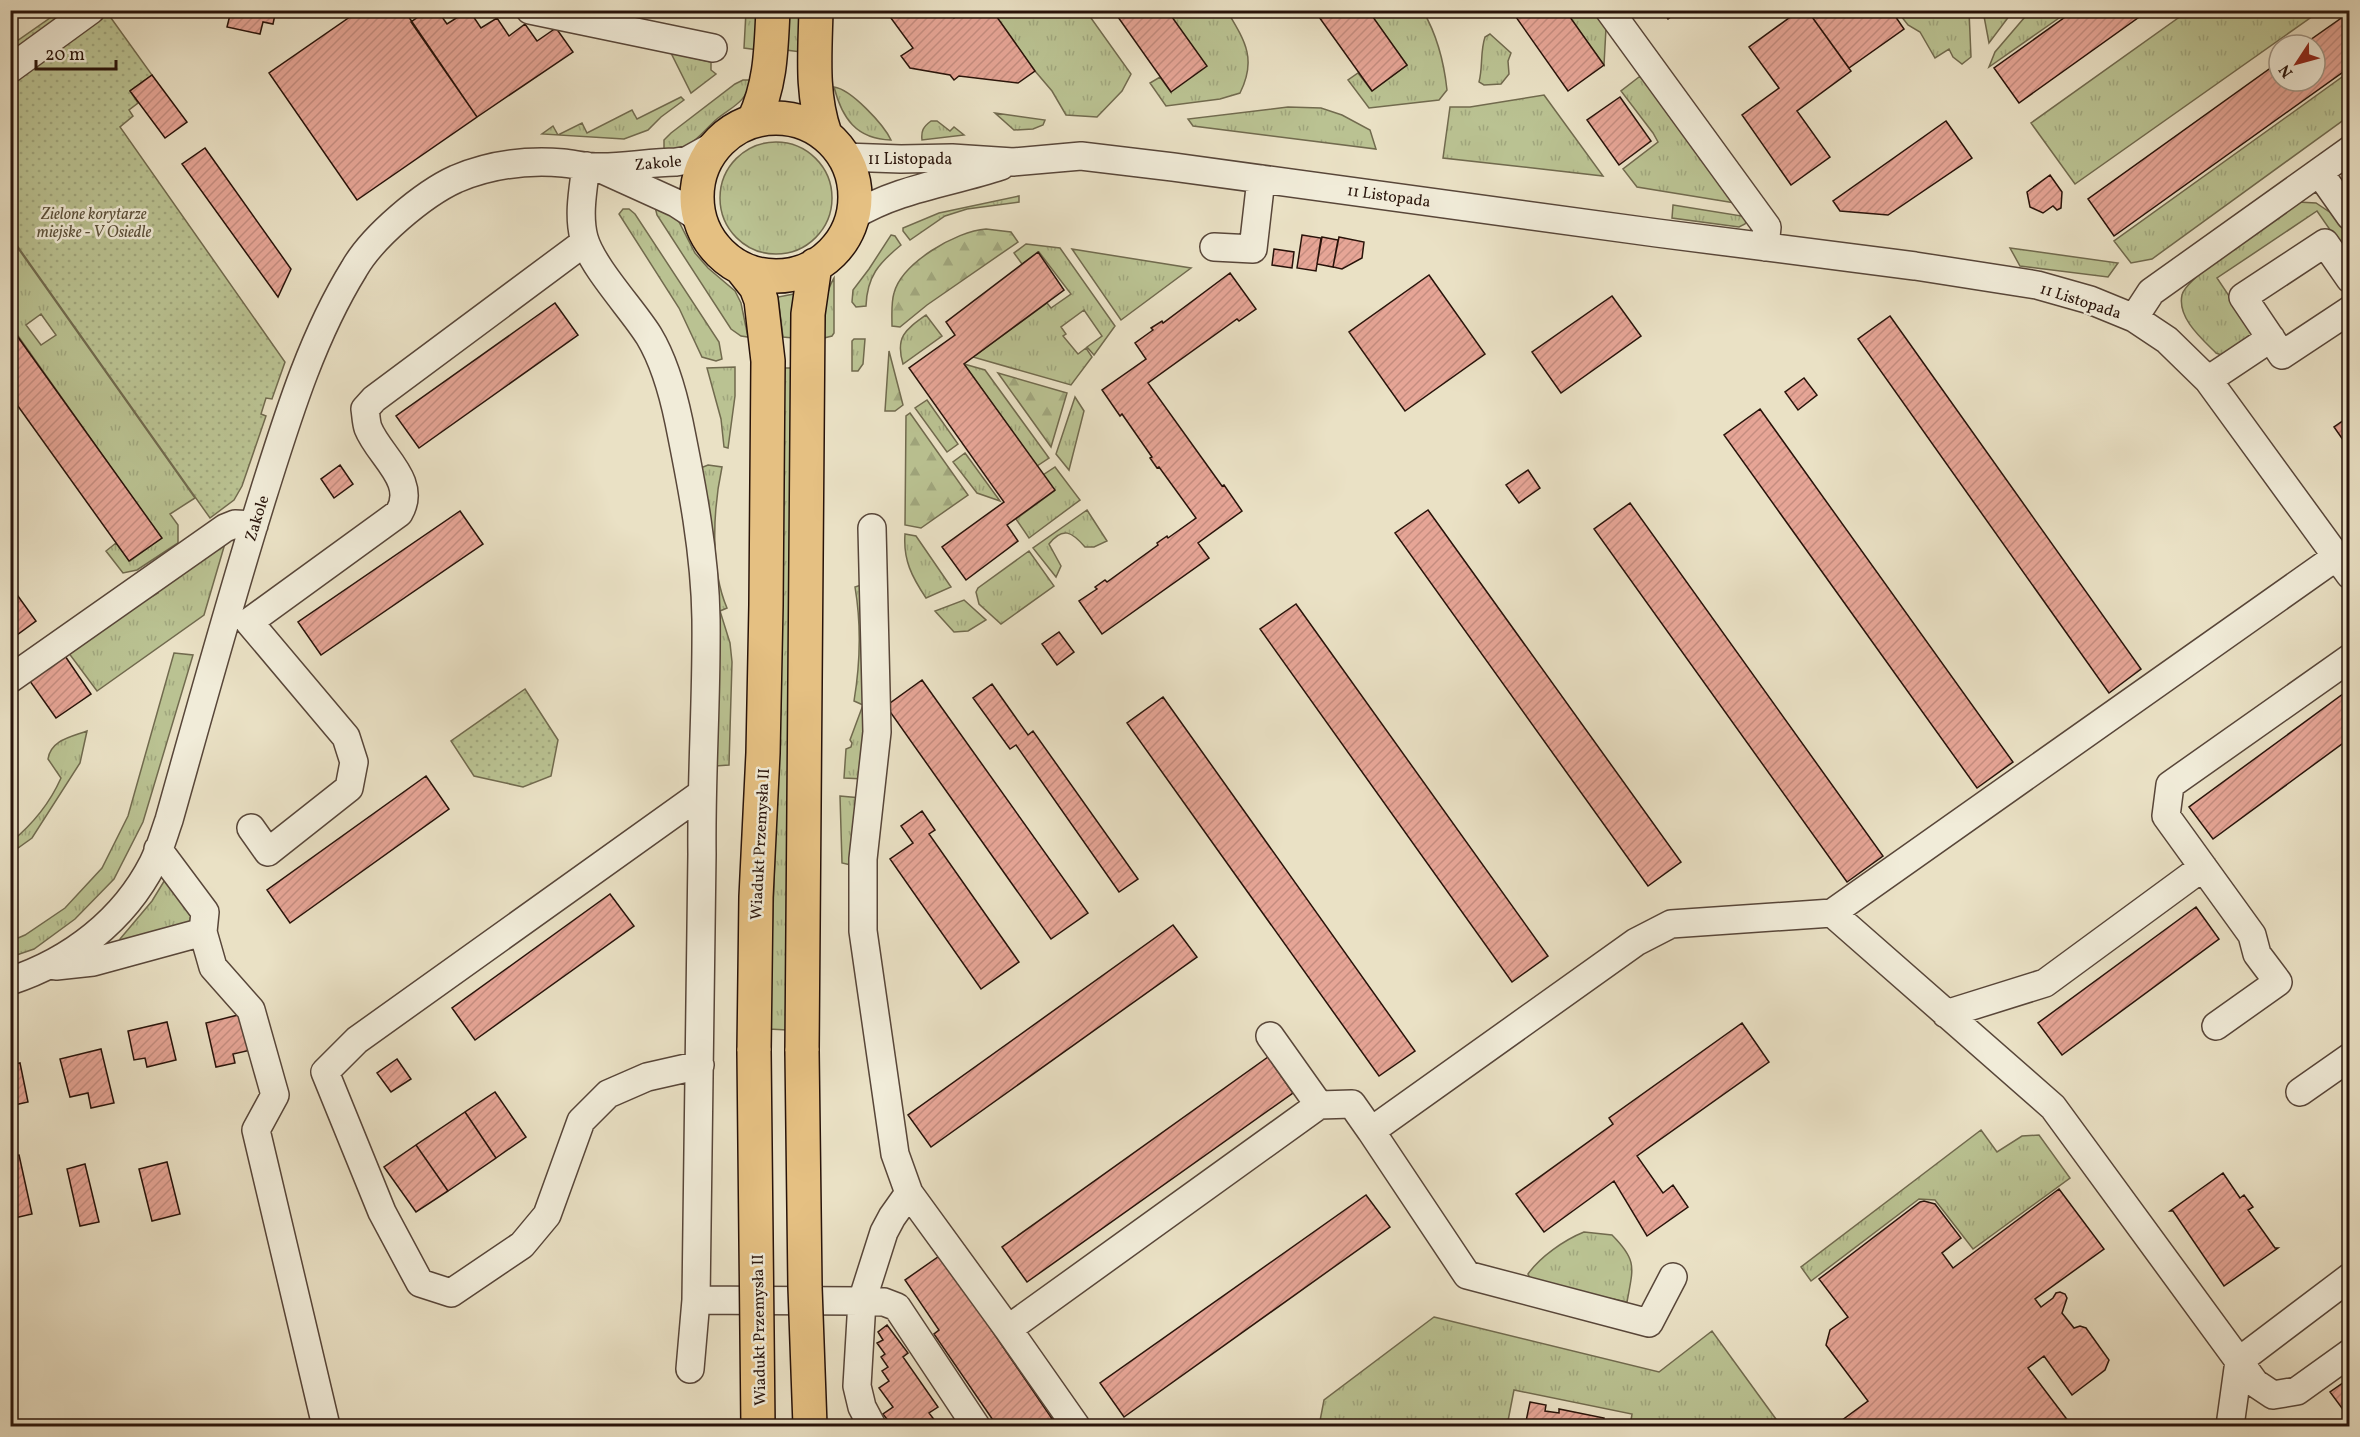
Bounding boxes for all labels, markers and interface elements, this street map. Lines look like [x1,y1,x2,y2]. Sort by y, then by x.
scale bar [36,33,116,71]
north arrow [2267,33,2327,93]
text: 20 m [45,43,85,68]
text: N [2274,59,2299,82]
street label: 11 Listopada [868,149,952,171]
street label: Zakole [634,151,683,177]
street label: 11 Listopada [1345,180,1432,214]
park label: Zielone korytarze miejske - V Osiedle [37,204,152,244]
street label: 11 Listopada [2037,278,2124,325]
street label: Zakole [240,493,275,544]
street label: Wiadukt Przemysła II [746,768,776,920]
street label: Wiadukt Przemysła II [748,1254,772,1406]

